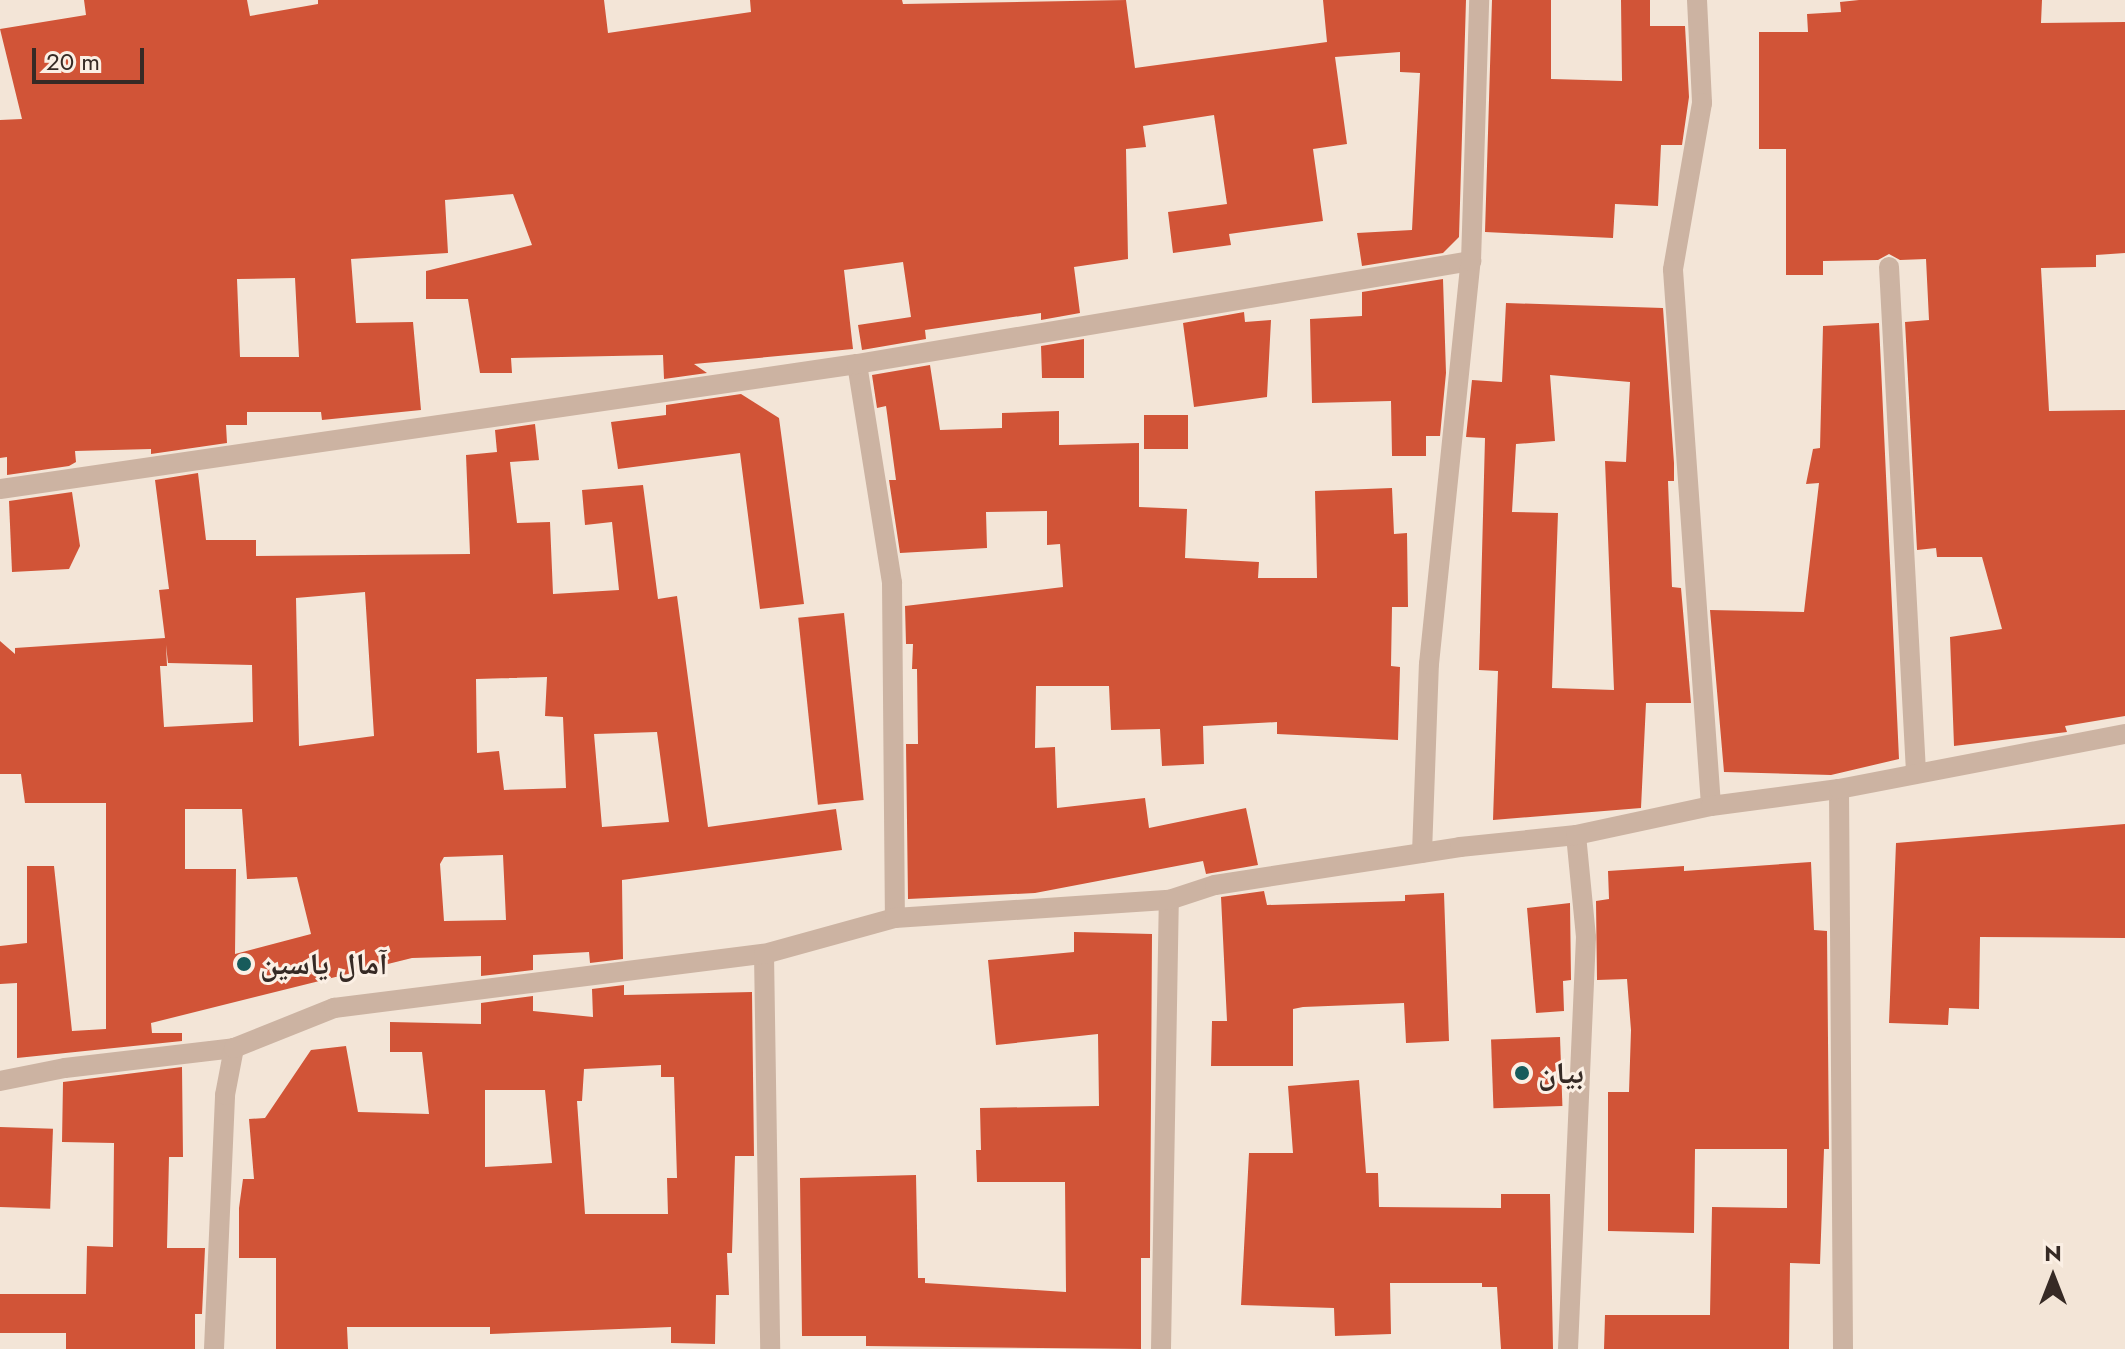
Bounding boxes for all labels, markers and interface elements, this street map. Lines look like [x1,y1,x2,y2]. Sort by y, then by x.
scale bar [36,32,148,82]
text: 20 m [46,44,100,79]
place label: آمال ياسين [260,946,387,982]
marker: آمال ياسين [235,955,253,973]
place label: بيان [1538,1055,1584,1091]
marker: بيان [1513,1064,1531,1082]
north arrow [2013,1237,2093,1317]
text: N [2044,1237,2062,1269]

